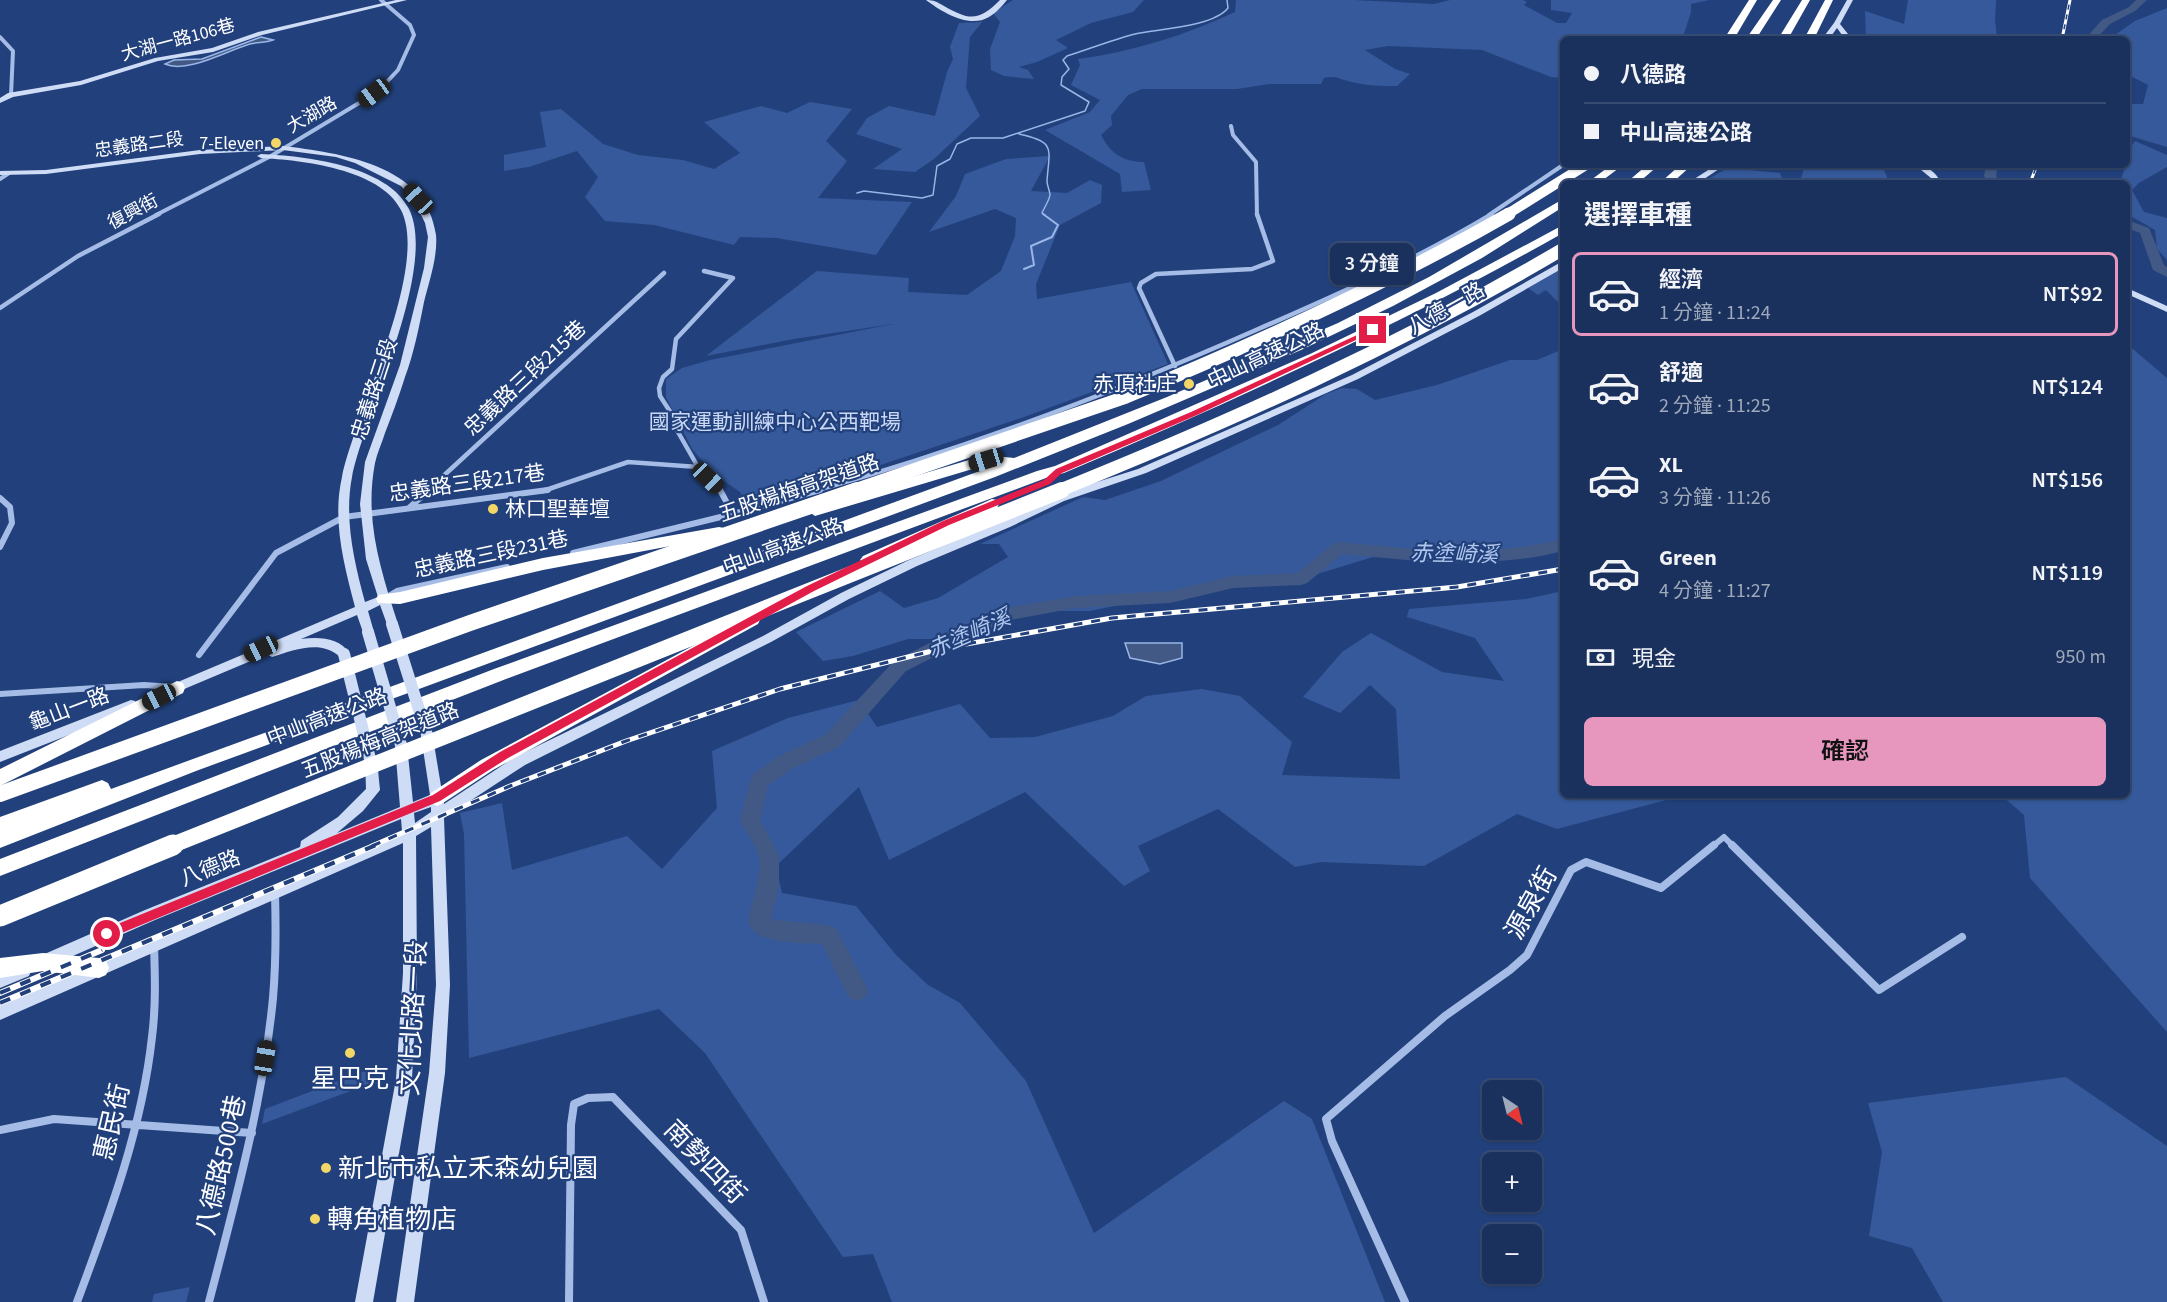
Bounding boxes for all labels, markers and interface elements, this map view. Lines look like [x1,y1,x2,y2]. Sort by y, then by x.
street label: 大湖一路106巷 [118,13,238,67]
text: 八德路 [1620,59,1686,91]
car [354,75,394,111]
street label: 大湖路 [282,91,342,139]
text: 中山高速公路 [1620,117,1752,149]
street label: 忠義路二段 [93,126,185,164]
place label: 7-Eleven [199,131,264,156]
marker: 7-Eleven [269,136,283,150]
car [399,180,437,218]
street label: 復興街 [103,188,163,236]
text: 選擇車種 [1584,196,1692,235]
callout: 3 分鐘 [1331,243,1415,285]
text: 3 分鐘 [1345,250,1399,278]
text: 經濟 [1659,264,1703,296]
icon: car [1587,267,1641,321]
street label: 八德一路 [1402,275,1490,341]
text: NT$92 [2043,278,2103,310]
text: 1 分鐘 · 11:24 [1659,299,1771,327]
street label: 忠義路三段215巷 [457,313,593,443]
street label: 中山高速公路 [1203,315,1329,395]
route end [1359,316,1386,343]
street label: 忠義路三段 [344,334,404,444]
text: 舒適 [1659,357,1703,389]
icon: car [1587,360,1641,414]
place label: 赤頂社庄 [1093,369,1177,399]
text: NT$124 [2031,371,2103,403]
marker: 赤頂社庄 [1182,377,1196,391]
text: 2 分鐘 · 11:25 [1659,392,1771,420]
park label: 國家運動訓練中心公西靶場 [649,407,901,437]
street label: 五股楊梅高架道路 [715,446,883,530]
car [966,446,1006,474]
text: XL [1659,449,1683,481]
icon: car [1587,453,1641,507]
street label: 忠義路三段217巷 [387,457,547,509]
car [689,459,727,497]
text: NT$156 [2031,464,2103,496]
text: 3 分鐘 · 11:26 [1659,484,1771,512]
place label: 林口聖華壇 [505,494,610,524]
marker: 林口聖華壇 [486,502,500,516]
street label: 中山高速公路 [719,510,847,582]
street label: 忠義路三段231巷 [411,523,571,585]
water label: 赤塗崎溪 [1410,537,1501,571]
text: Green [1659,542,1717,574]
icon: car [1587,546,1641,600]
text: NT$119 [2031,557,2103,589]
text: 4 分鐘 · 11:27 [1659,577,1771,605]
water label: 赤塗崎溪 [922,600,1018,667]
car [241,633,281,665]
icon: cash [1584,641,1617,674]
text: 現金 [1632,643,1676,675]
text: 950 m [2056,643,2106,671]
street label: 龜山一路 [24,680,114,738]
street label: 中山高速公路 [263,680,391,754]
car [139,681,179,713]
street label: 五股楊梅高架道路 [296,695,464,785]
button: 確認 [1584,717,2106,786]
street label: 八德路 [175,842,245,894]
street label: 源泉街 [1496,860,1566,946]
route start [93,920,120,947]
street label: 文化北路一段 [390,939,436,1097]
car [253,1039,277,1077]
marker: 星巴克 [343,1046,357,1060]
place label: 星巴克 [311,1060,389,1097]
street label: 惠民街 [85,1080,139,1164]
north arrow [1482,1080,1542,1140]
map controls [1482,1080,1542,1284]
street label: 八德路500巷 [187,1091,255,1239]
street label: 南勢四街 [656,1112,754,1212]
place label: 新北市私立禾森幼兒園 [338,1150,598,1187]
button: + [1482,1152,1542,1212]
marker: 新北市私立禾森幼兒園 [319,1161,333,1175]
place label: 轉角植物店 [327,1201,457,1238]
marker: 轉角植物店 [308,1212,322,1226]
button: − [1482,1224,1542,1284]

